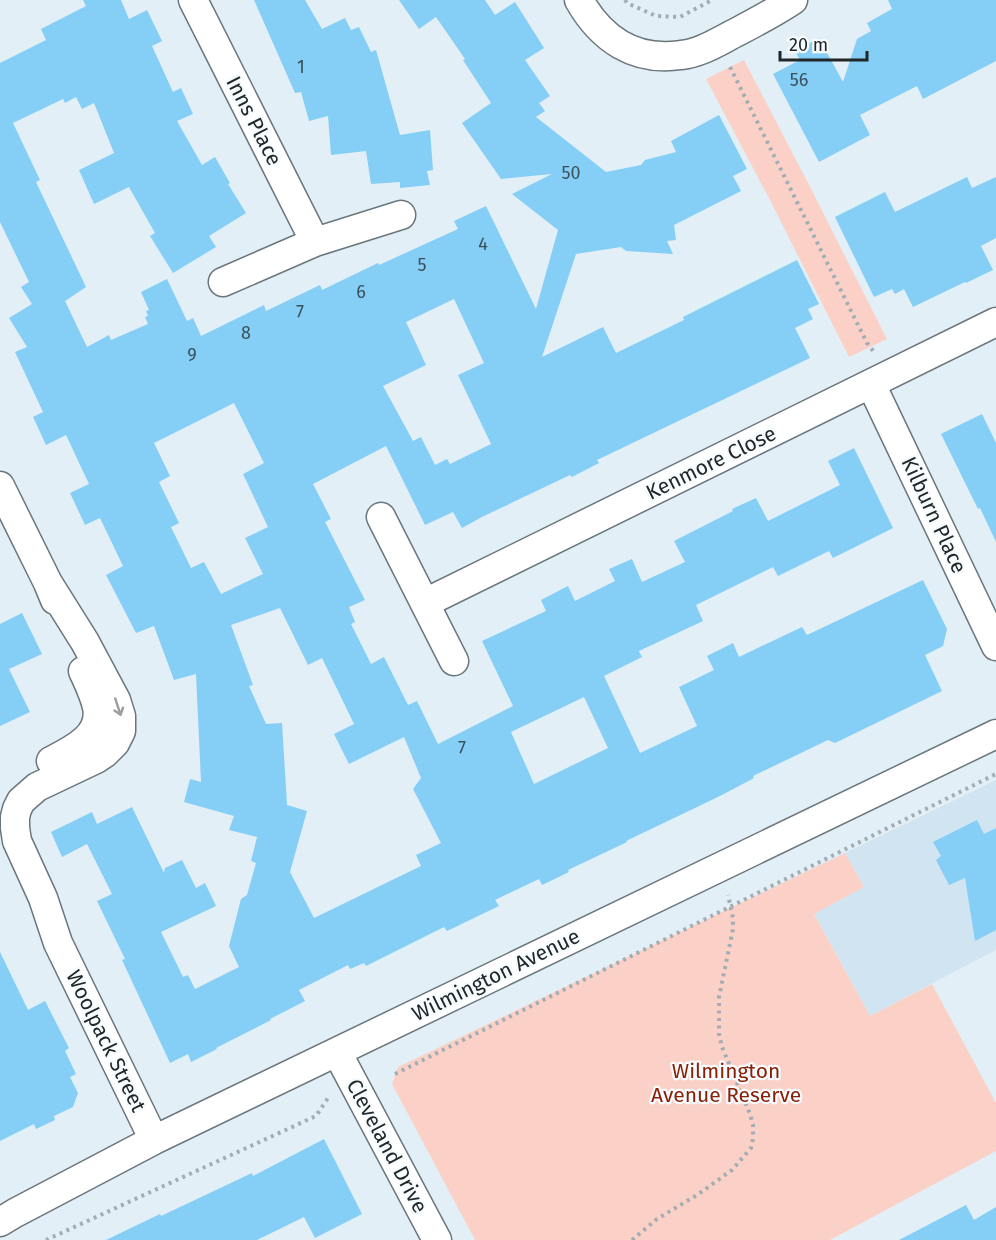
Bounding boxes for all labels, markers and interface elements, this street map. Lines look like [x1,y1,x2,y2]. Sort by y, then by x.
scale bar [780,24,867,62]
text: 20 m [789,34,828,56]
house number: 1 [297,56,305,78]
house number: 56 [790,69,808,91]
street label: Inns Place [220,72,288,170]
house number: 50 [561,162,581,184]
house number: 4 [478,233,488,255]
house number: 5 [417,254,427,276]
house number: 6 [356,281,366,303]
house number: 7 [296,301,304,323]
house number: 8 [241,322,251,344]
house number: 9 [187,344,197,366]
street label: Kenmore Close [642,420,780,506]
street label: Kilburn Place [896,453,972,577]
one-way arrow [113,697,124,716]
house number: 7 [458,737,466,759]
street label: Wilmington Avenue [408,923,584,1027]
street label: Woolpack Street [60,966,152,1117]
park label: Wilmington Avenue Reserve [651,1058,801,1108]
street label: Cleveland Drive [341,1075,433,1217]

